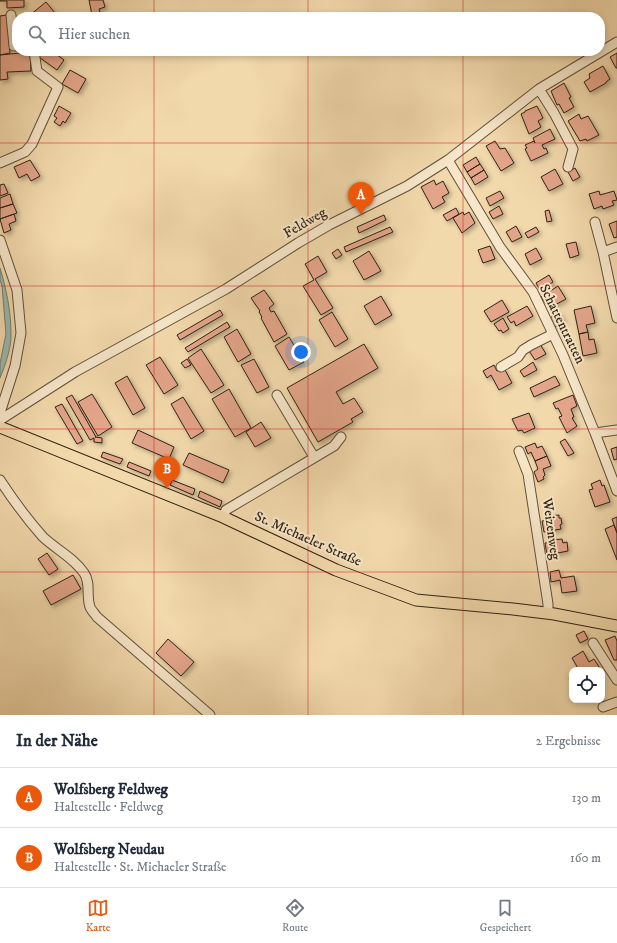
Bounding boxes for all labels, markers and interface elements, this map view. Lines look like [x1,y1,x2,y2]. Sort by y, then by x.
search box [12,12,605,56]
icon: search [26,23,48,45]
text: Hier suchen [58,25,130,44]
pin: A [348,182,374,215]
street label: Feldweg [280,203,330,242]
street label: Schattentratten [535,281,589,367]
your location [291,342,311,362]
pin: B [154,456,180,489]
street label: Weizenweg [538,496,564,561]
street label: St. Michaeler Straße [252,507,364,571]
map controls [569,667,605,703]
button: locate [569,667,605,703]
text: In der Nähe [16,730,98,752]
text: 2 Ergebnisse [536,733,601,749]
text: Wolfsberg Feldweg [54,780,168,799]
text: A [25,790,33,806]
text: 130 m [572,790,601,806]
text: Haltestelle · Feldweg [54,799,163,815]
text: Wolfsberg Neudau [54,840,164,859]
text: B [25,850,33,866]
text: 160 m [570,850,601,866]
text: Haltestelle · St. Michaeler Straße [54,859,226,875]
tab: Karte [86,897,110,935]
tab: Route [282,897,308,935]
tab: Gespeichert [480,897,531,935]

